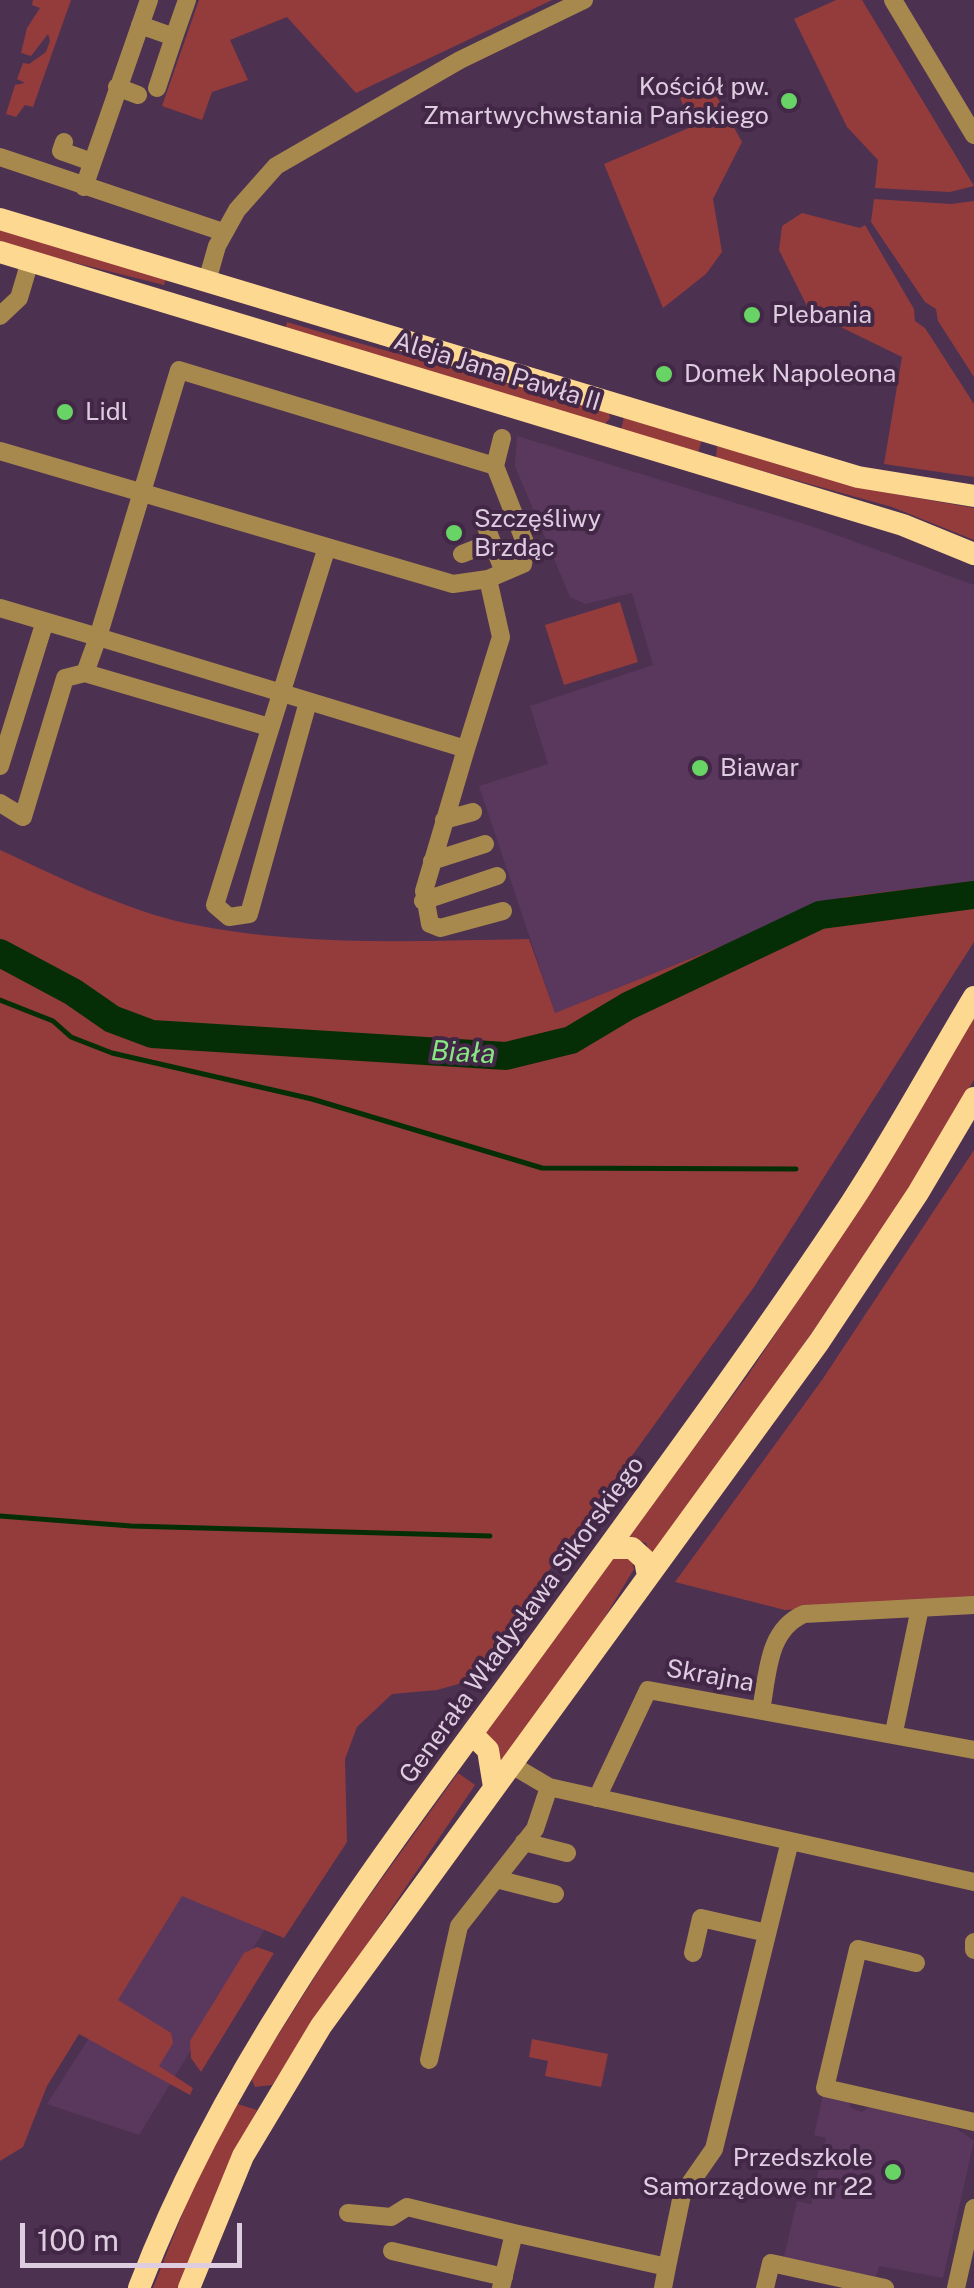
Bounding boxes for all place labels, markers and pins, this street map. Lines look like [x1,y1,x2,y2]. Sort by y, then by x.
place label: Kościół pw. Zmartwychwstania Pańskiego [423,72,769,131]
marker: Kościół pw. Zmartwychwstania Pańskiego [778,90,800,112]
place label: Plebania [772,300,872,330]
marker: Plebania [741,304,763,326]
place label: Domek Napoleona [684,359,896,389]
marker: Domek Napoleona [653,363,675,385]
place label: Lidl [85,397,128,427]
marker: Lidl [54,401,76,423]
place label: Szczęśliwy Brzdąc [474,504,601,563]
marker: Szczęśliwy Brzdąc [443,522,465,544]
place label: Biawar [720,753,799,783]
marker: Biawar [689,757,711,779]
place label: Przedszkole Samorządowe nr 22 [642,2143,873,2202]
marker: Przedszkole Samorządowe nr 22 [882,2161,904,2183]

